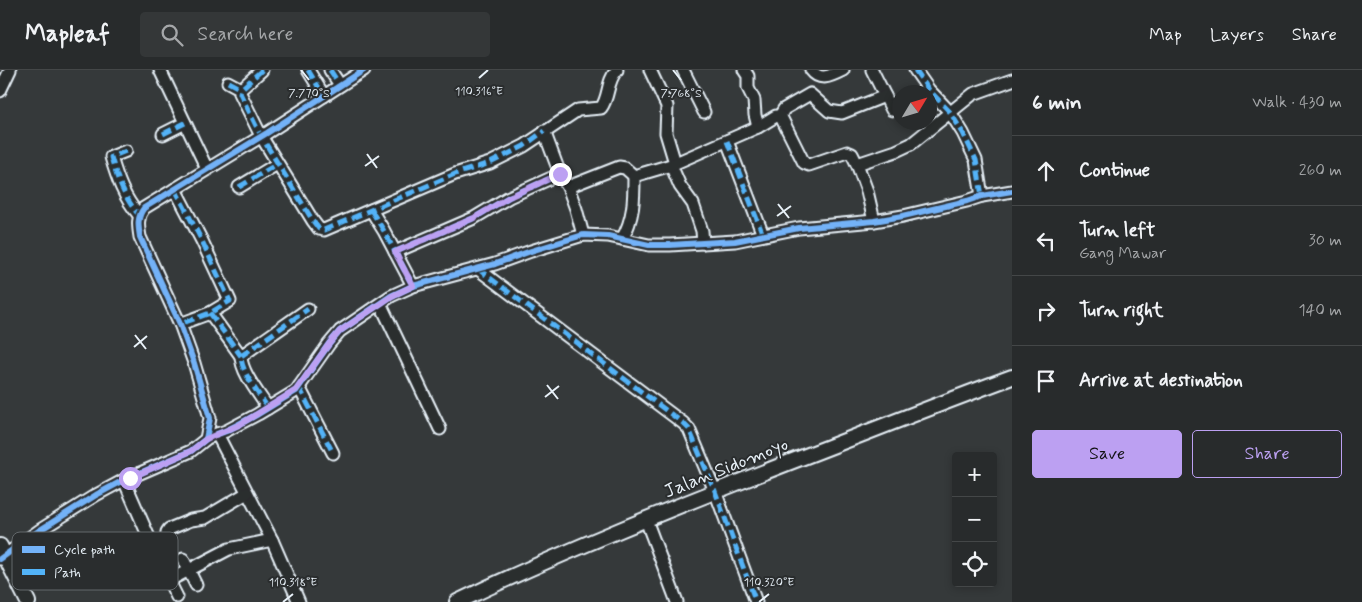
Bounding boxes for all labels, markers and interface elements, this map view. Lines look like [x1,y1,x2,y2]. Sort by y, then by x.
search box [140,12,490,57]
text: Mapleaf [25,19,110,50]
icon: search [158,21,186,49]
text: Search here [198,22,293,47]
text: Map [1149,23,1182,47]
text: Layers [1210,23,1264,47]
text: Share [1292,23,1337,47]
text: 110.316°E [455,84,503,100]
north arrow [892,85,937,130]
text: 7.770°S [288,86,330,102]
text: 7.768°S [660,86,702,102]
text: 6 min [1032,89,1082,117]
text: Walk · 430 m [1252,92,1342,113]
icon: ahead [1032,157,1060,185]
text: Continue [1079,158,1150,183]
text: 260 m [1299,160,1342,181]
route end [549,163,572,186]
text: Turn left [1079,218,1155,243]
icon: left [1032,227,1060,255]
text: 30 m [1309,230,1342,251]
text: Gang Mawar [1079,243,1166,264]
icon: right [1032,297,1060,325]
text: Turn right [1079,298,1163,323]
text: 140 m [1298,300,1342,321]
icon: arrive [1032,367,1060,395]
text: Arrive at destination [1079,368,1243,393]
button: Save [1032,430,1182,478]
button: Share [1192,430,1342,478]
street label: Jalan Sidomoyo [660,432,792,505]
map controls [952,452,997,587]
button: + [952,452,997,497]
route start [119,467,142,490]
button: − [952,497,997,542]
legend [12,532,178,590]
text: Cycle path [54,541,115,559]
button: locate [952,542,997,587]
text: Path [54,564,81,582]
text: 110.318°E [269,575,317,591]
text: 110.320°E [744,575,794,591]

